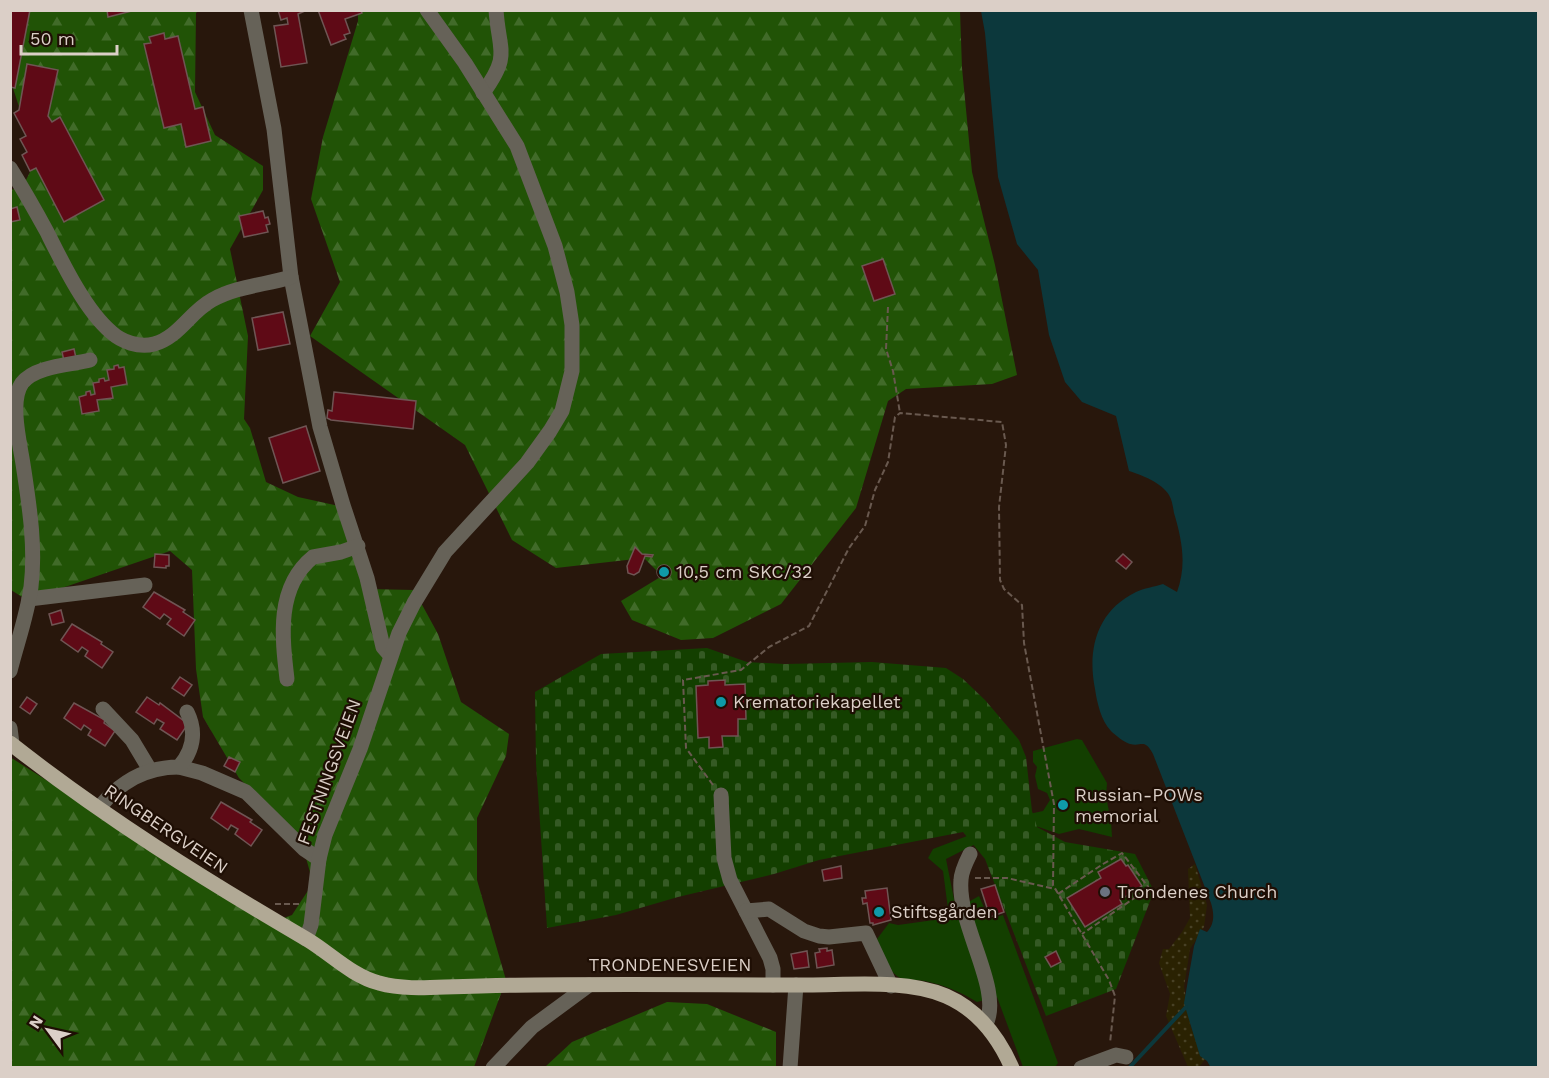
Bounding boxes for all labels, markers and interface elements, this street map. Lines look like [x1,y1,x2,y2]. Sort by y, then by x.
scale bar [21,18,117,56]
text: 50 m [30,28,75,49]
place label: 10,5 cm SKC/32 [676,561,813,582]
marker: 10,5 cm SKC/32 [657,565,671,579]
place label: Krematoriekapellet [733,691,901,712]
marker: Krematoriekapellet [714,695,728,709]
street label: FESTNINGSVEIEN [292,696,365,848]
street label: RINGBERGVEIEN [100,779,232,878]
place label: Russian-POWs memorial [1075,784,1203,826]
marker: Russian-POWs memorial [1056,798,1070,812]
place label: Trondenes Church [1117,881,1277,902]
marker: Trondenes Church [1098,885,1112,899]
place label: Stiftsgården [891,901,998,922]
marker: Stiftsgården [872,905,886,919]
street label: TRONDENESVEIEN [588,954,752,975]
north arrow [18,1000,78,1060]
text: N [25,1012,47,1032]

